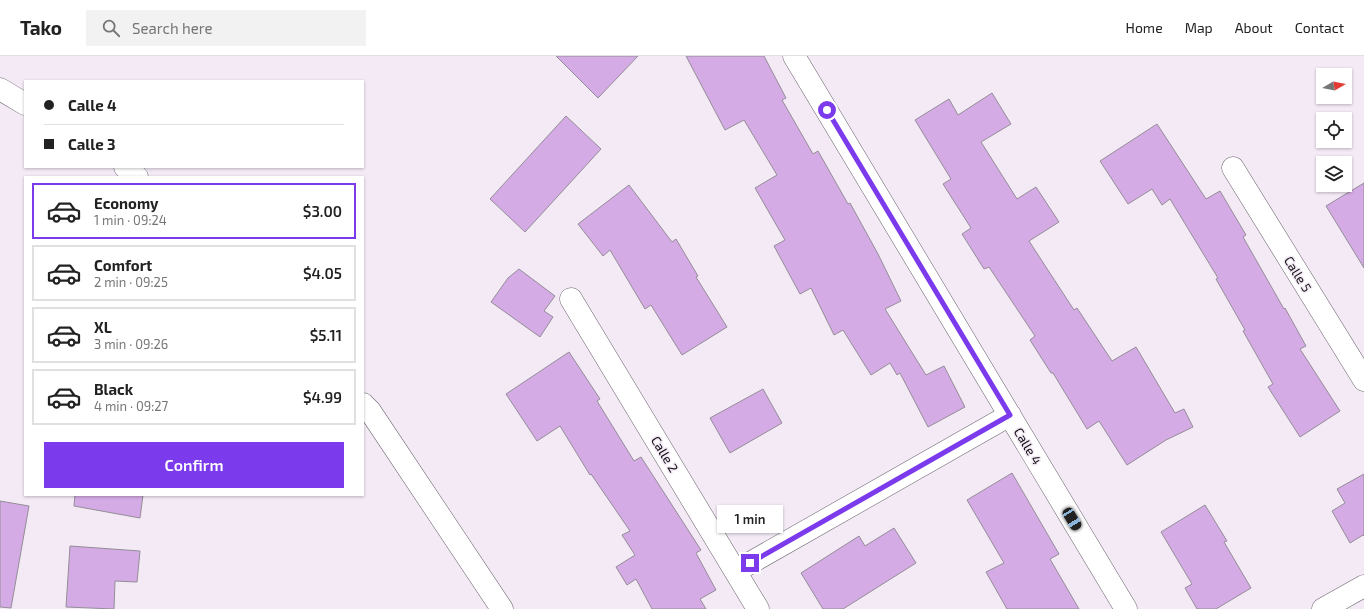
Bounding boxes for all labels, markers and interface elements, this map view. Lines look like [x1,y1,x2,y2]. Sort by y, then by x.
search box [86,10,366,46]
text: Tako [20,16,62,39]
icon: search [100,17,122,39]
text: Search here [132,19,213,37]
text: Home [1126,19,1163,36]
text: Map [1185,19,1213,36]
text: About [1235,19,1273,36]
text: Contact [1295,19,1344,36]
north arrow [1316,68,1352,104]
map controls [1316,68,1352,192]
text: Calle 4 [68,96,116,114]
route start [818,101,836,119]
button: locate [1316,112,1352,148]
text: Calle 3 [68,135,115,153]
button: layers [1316,156,1352,192]
icon: car [46,193,82,229]
text: Economy [94,194,159,212]
text: $3.00 [303,202,342,220]
text: 1 min · 09:24 [94,212,167,228]
street label: Calle 5 [1281,253,1315,295]
icon: car [46,255,82,291]
text: Comfort [94,256,152,274]
text: $4.05 [303,264,342,282]
text: 2 min · 09:25 [94,274,168,290]
icon: car [46,317,82,353]
text: XL [94,318,112,336]
text: $5.11 [310,326,342,344]
text: 3 min · 09:26 [94,336,168,352]
icon: car [46,379,82,415]
text: Black [94,380,133,398]
text: $4.99 [303,388,342,406]
text: 4 min · 09:27 [94,398,168,414]
street label: Calle 4 [1011,425,1045,467]
street label: Calle 2 [648,433,682,475]
button: Confirm [44,442,344,488]
callout: 1 min [717,505,783,533]
car [1061,506,1083,532]
text: 1 min [735,511,765,527]
route end [741,554,759,572]

